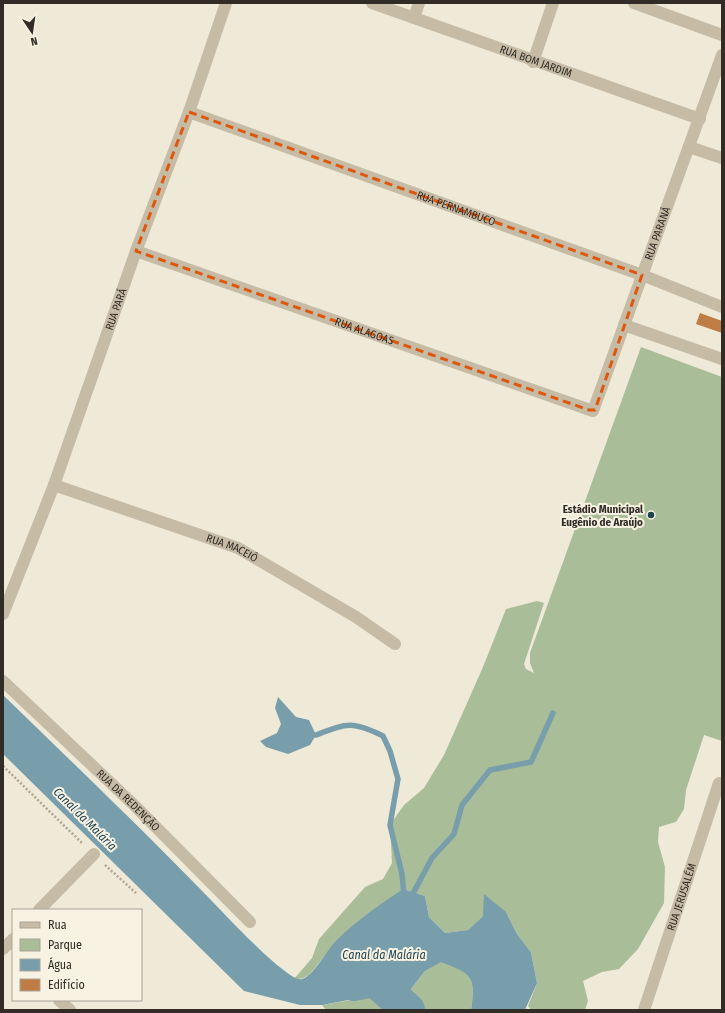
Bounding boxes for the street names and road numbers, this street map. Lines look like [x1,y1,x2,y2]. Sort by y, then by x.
street label: RUA BOM JARDIM [498,42,574,80]
street label: RUA PERNAMBUCO [415,188,497,228]
street label: RUA PARANÁ [642,204,673,262]
street label: RUA PARÁ [102,286,129,332]
street label: RUA ALAGOAS [333,315,396,347]
street label: RUA MACEIÓ [205,531,261,565]
street label: RUA DA REDENÇÃO [94,767,163,834]
street label: RUA JERUSALÉM [664,861,699,932]

